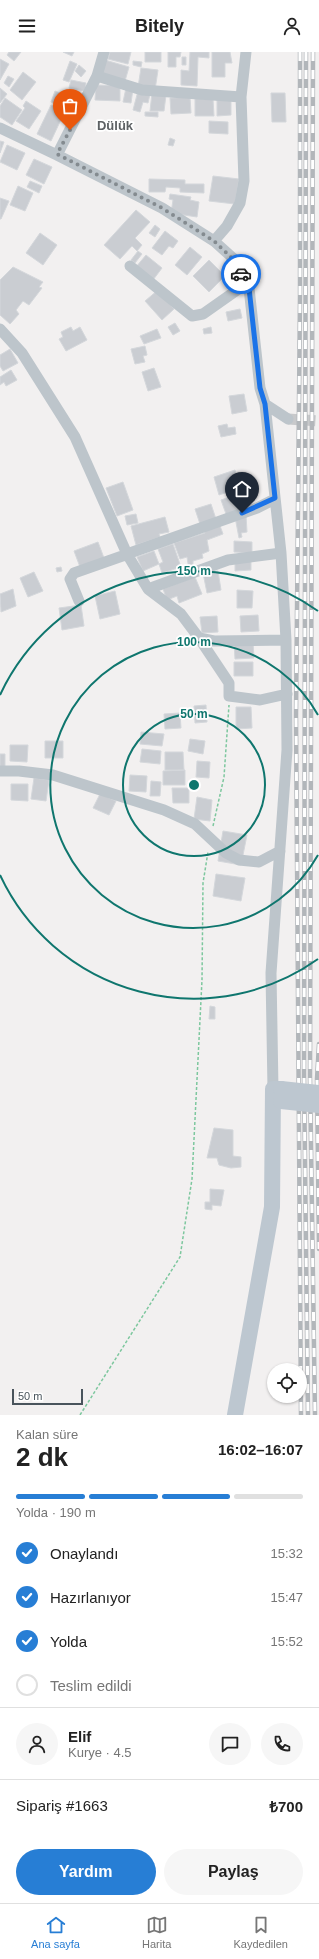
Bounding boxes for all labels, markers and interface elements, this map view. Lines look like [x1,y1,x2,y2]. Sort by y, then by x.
icon: menu [16,15,38,37]
icon: person [281,15,303,37]
text: Bitely [135,16,184,36]
pin [53,89,87,130]
icon: bag [59,95,81,117]
district label: Dülük [97,118,134,133]
courier [221,254,261,294]
icon: car [230,263,252,285]
pin [225,472,259,513]
icon: home [231,478,253,500]
text: 150 m [177,564,211,578]
text: 100 m [177,635,211,649]
text: 50 m [180,707,208,721]
centre of rings [187,778,201,792]
map controls [267,1363,307,1403]
button: locate [267,1363,307,1403]
scale bar [12,1387,83,1406]
text: 50 m [18,1390,42,1402]
text: Kalan süre [16,1427,78,1442]
text: 16:02–16:07 [218,1441,303,1458]
text: 2 dk [16,1442,68,1472]
text: Yolda · 190 m [16,1505,96,1520]
icon: check [16,1542,38,1564]
text: Onaylandı [50,1545,118,1562]
text: 15:32 [270,1546,303,1561]
icon: check [16,1586,38,1608]
text: Hazırlanıyor [50,1589,131,1606]
text: 15:47 [270,1590,303,1605]
icon: check [16,1630,38,1652]
text: Yolda [50,1633,87,1650]
text: 15:52 [270,1634,303,1649]
text: Teslim edildi [50,1677,132,1694]
button: person [16,1723,58,1765]
button: chat [209,1723,251,1765]
button: phone [261,1723,303,1765]
text: Elif [68,1728,91,1745]
text: Kurye · 4.5 [68,1745,132,1760]
text: Sipariş #1663 [16,1797,108,1814]
text: ₺700 [269,1798,303,1815]
button: Yardım [16,1849,156,1895]
button: Paylaş [164,1849,303,1895]
tab: Ana sayfa [31,1914,80,1950]
tab: Harita [142,1914,171,1950]
tab: Kaydedilen [234,1914,288,1950]

